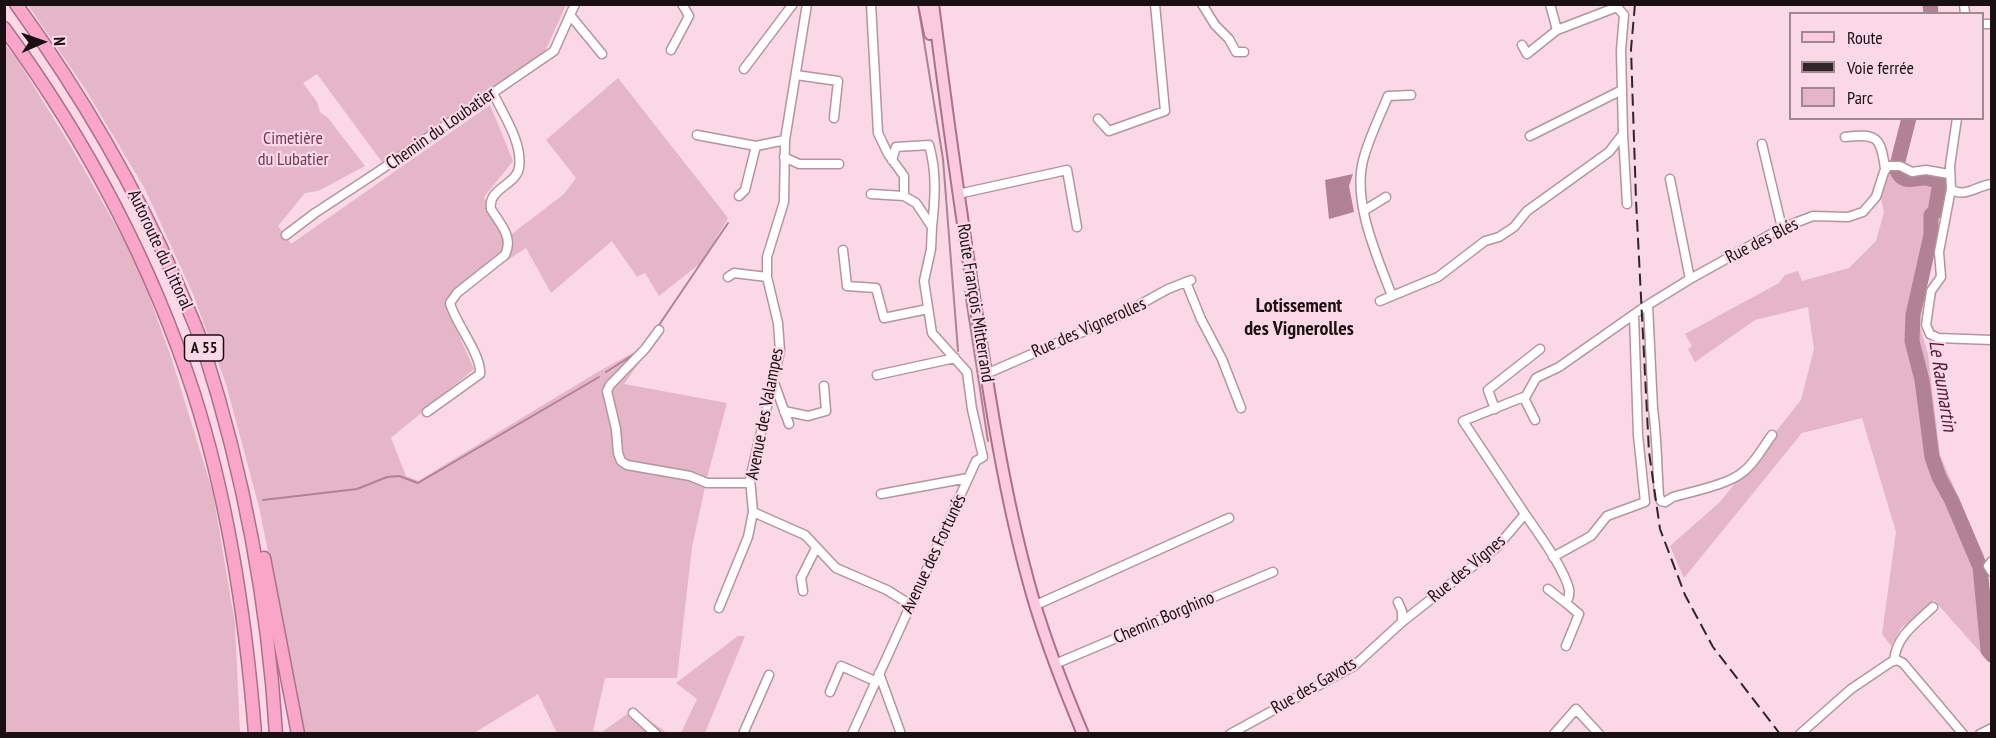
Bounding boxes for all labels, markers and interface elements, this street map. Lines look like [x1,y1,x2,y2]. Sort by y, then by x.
north arrow [12,12,72,72]
legend [1789,12,1984,120]
text: Route [1847,26,1883,49]
text: N [50,37,70,46]
text: Voie ferrée [1847,56,1914,79]
street label: Chemin du Loubatier [382,83,500,175]
text: Parc [1847,86,1873,109]
park label: Cimetière du Lubatier [258,128,328,170]
street label: Autoroute du Littoral [123,186,197,314]
street label: Rue des Blés [1722,213,1802,269]
street label: Route François Mitterrand [952,222,998,384]
street label: Rue des Vignerolles [1029,293,1149,363]
district label: Lotissement des Vignerolles [1244,294,1354,341]
road number: A 55 [184,335,224,361]
water label: Le Raumartin [1923,339,1961,433]
street label: Avenue des Valampes [742,346,788,482]
street label: Avenue des Fortunés [897,491,971,617]
street label: Rue des Vignes [1424,530,1510,608]
street label: Chemin Borghino [1110,587,1218,649]
street label: Rue des Gavots [1268,653,1360,719]

